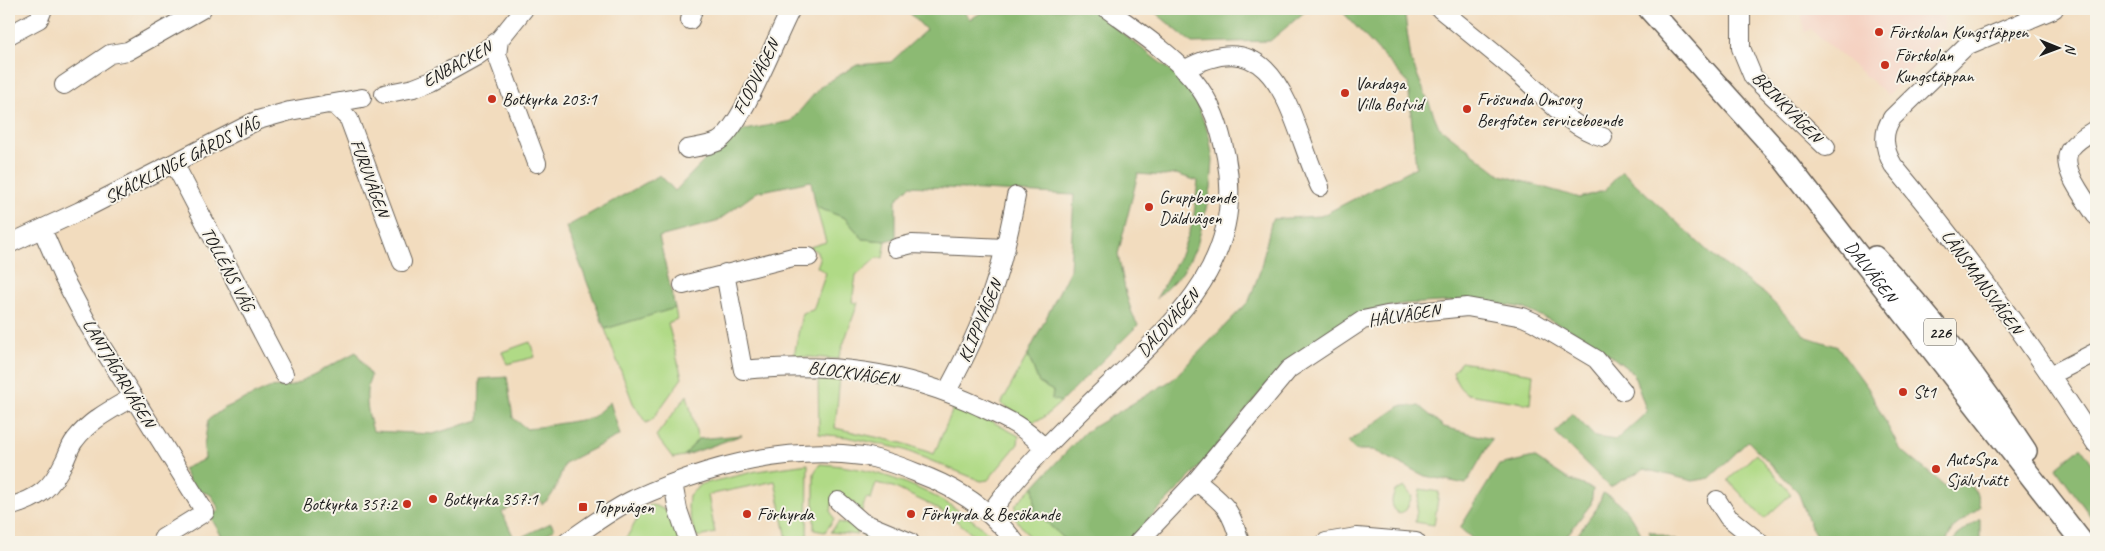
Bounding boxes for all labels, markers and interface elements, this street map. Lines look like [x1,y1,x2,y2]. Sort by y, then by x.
place label: Förskolan Kungstäppen [1889,21,2029,43]
north arrow [2032,22,2082,72]
marker: Förskolan Kungstäppen [1873,26,1885,38]
street label: FLODVÄGEN [728,34,785,118]
street label: ENBACKEN [419,35,498,92]
place label: Förskolan Kungstäppan [1895,44,1974,87]
text: N [2062,44,2079,55]
marker: Förskolan Kungstäppan [1879,59,1891,71]
street label: BRINKVÄGEN [1747,67,1828,149]
place label: Vardaga Villa Botvid [1355,72,1426,115]
marker: Vardaga Villa Botvid [1339,87,1351,99]
place label: Botkyrka 203:1 [502,88,598,110]
place label: Frösunda Omsorg Bergfoten serviceboende [1477,88,1623,131]
marker: Botkyrka 203:1 [486,93,498,105]
marker: Frösunda Omsorg Bergfoten serviceboende [1461,103,1473,115]
street label: SKÄCKLINGE GÅRDS VÄG [101,110,265,209]
street label: FURUVÄGEN [346,136,395,222]
place label: Gruppboende Däldvägen [1159,186,1237,229]
marker: Gruppboende Däldvägen [1143,201,1155,213]
street label: TOLLÉNS VÄG [197,223,260,317]
street label: LÄNSMANSVÄGEN [1937,226,2029,341]
street label: DALVÄGEN [1840,236,1903,309]
street label: KLIPPVÄGEN [953,274,1008,365]
street label: DÄLDVÄGEN [1132,283,1206,361]
street label: HÅLVÄGEN [1367,298,1444,332]
street label: LANTJÄGARVÄGEN [78,315,161,434]
road number: 226 [1924,318,1956,346]
street label: BLOCKVÄGEN [807,356,902,391]
place label: St1 [1913,381,1937,403]
marker: St1 [1897,386,1909,398]
place label: AutoSpa Självtvätt [1946,448,2010,491]
marker: AutoSpa Självtvätt [1930,463,1942,475]
place label: Botkyrka 357:1 [443,488,539,510]
place label: Botkyrka 357:2 [302,493,399,515]
marker: Botkyrka 357:1 [427,493,439,505]
place label: Toppvägen [593,496,655,518]
marker: Botkyrka 357:2 [401,498,413,510]
marker: Toppvägen [577,501,589,513]
place label: Förhyrda [757,503,815,525]
place label: Förhyrda & Besökande [921,503,1061,525]
marker: Förhyrda [741,508,753,520]
marker: Förhyrda & Besökande [905,508,917,520]

